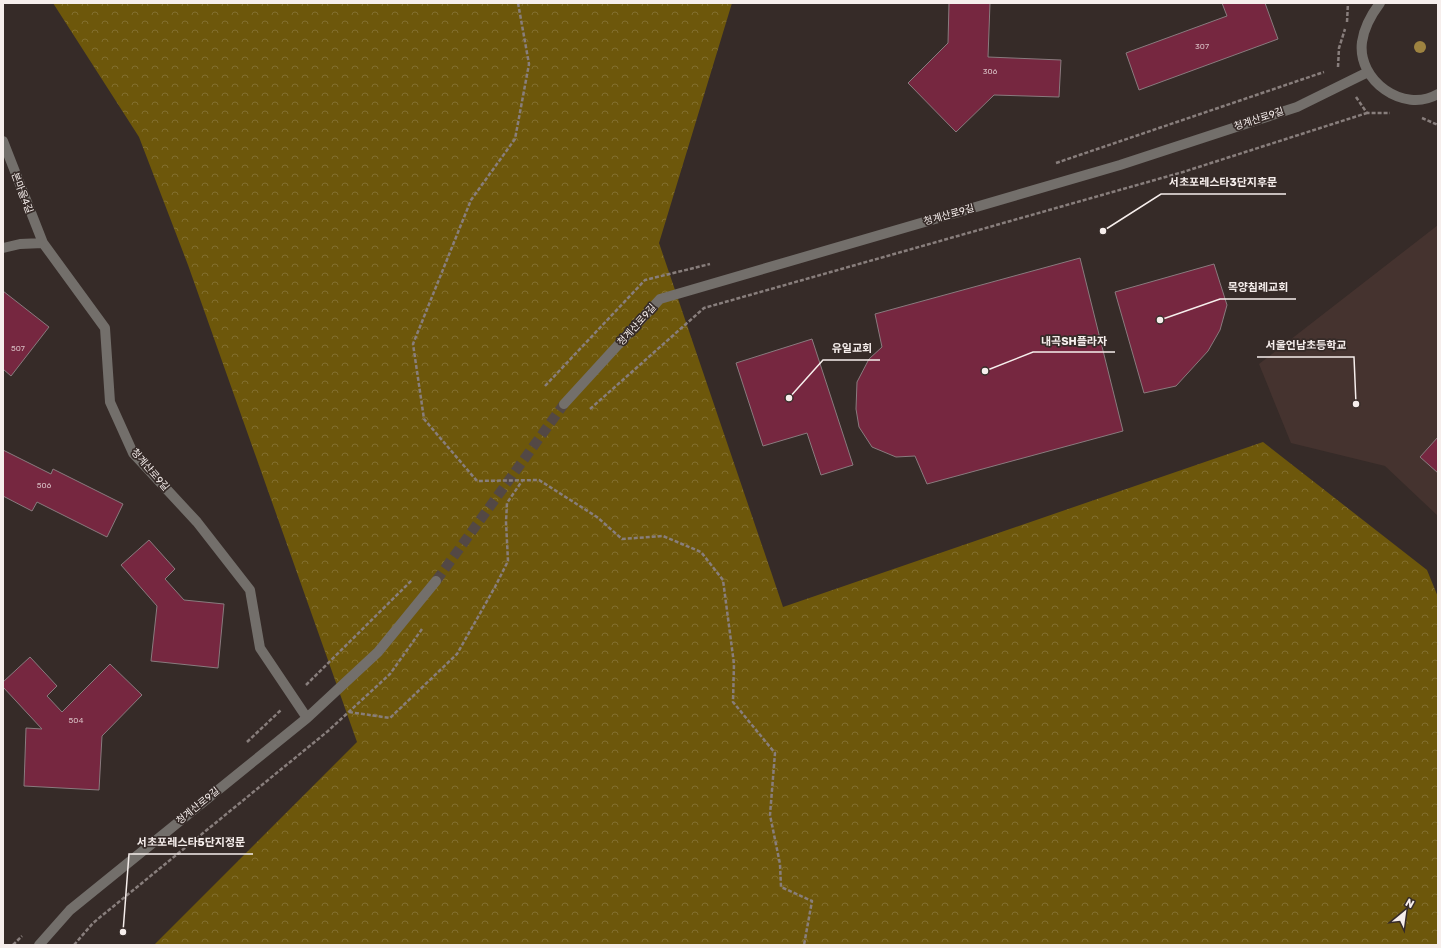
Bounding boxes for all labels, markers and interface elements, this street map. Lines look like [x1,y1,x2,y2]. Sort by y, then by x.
house number: 307 [1195,42,1209,51]
house number: 306 [983,67,998,76]
street label: 청계산로9길 [1232,105,1286,133]
street label: 본마을4길 [9,171,35,215]
callout: 서초포레스타3단지후문 [1161,171,1286,194]
text: 서초포레스타3단지후문 [1169,176,1277,189]
street label: 청계산로9길 [922,202,976,228]
callout: 목양침례교회 [1220,276,1296,299]
text: 목양침례교회 [1228,281,1288,294]
street label: 청계산로9길 [615,302,659,348]
callout: 내곡SH플라자 [1033,329,1115,352]
callout: 서울언남초등학교 [1257,334,1354,357]
text: 내곡SH플라자 [1041,335,1107,348]
callout: 유일교회 [823,337,880,360]
text: 서울언남초등학교 [1266,339,1346,352]
text: 유일교회 [832,342,872,355]
house number: 507 [11,344,25,353]
street label: 청계산로9길 [128,446,172,494]
house number: 506 [37,481,52,490]
house number: 504 [69,716,83,725]
street label: 청계산로9길 [174,785,222,827]
callout: 서초포레스타5단지정문 [129,831,253,854]
text: 서초포레스타5단지정문 [137,836,245,849]
north arrow [1385,892,1425,932]
text: N [1403,896,1416,911]

